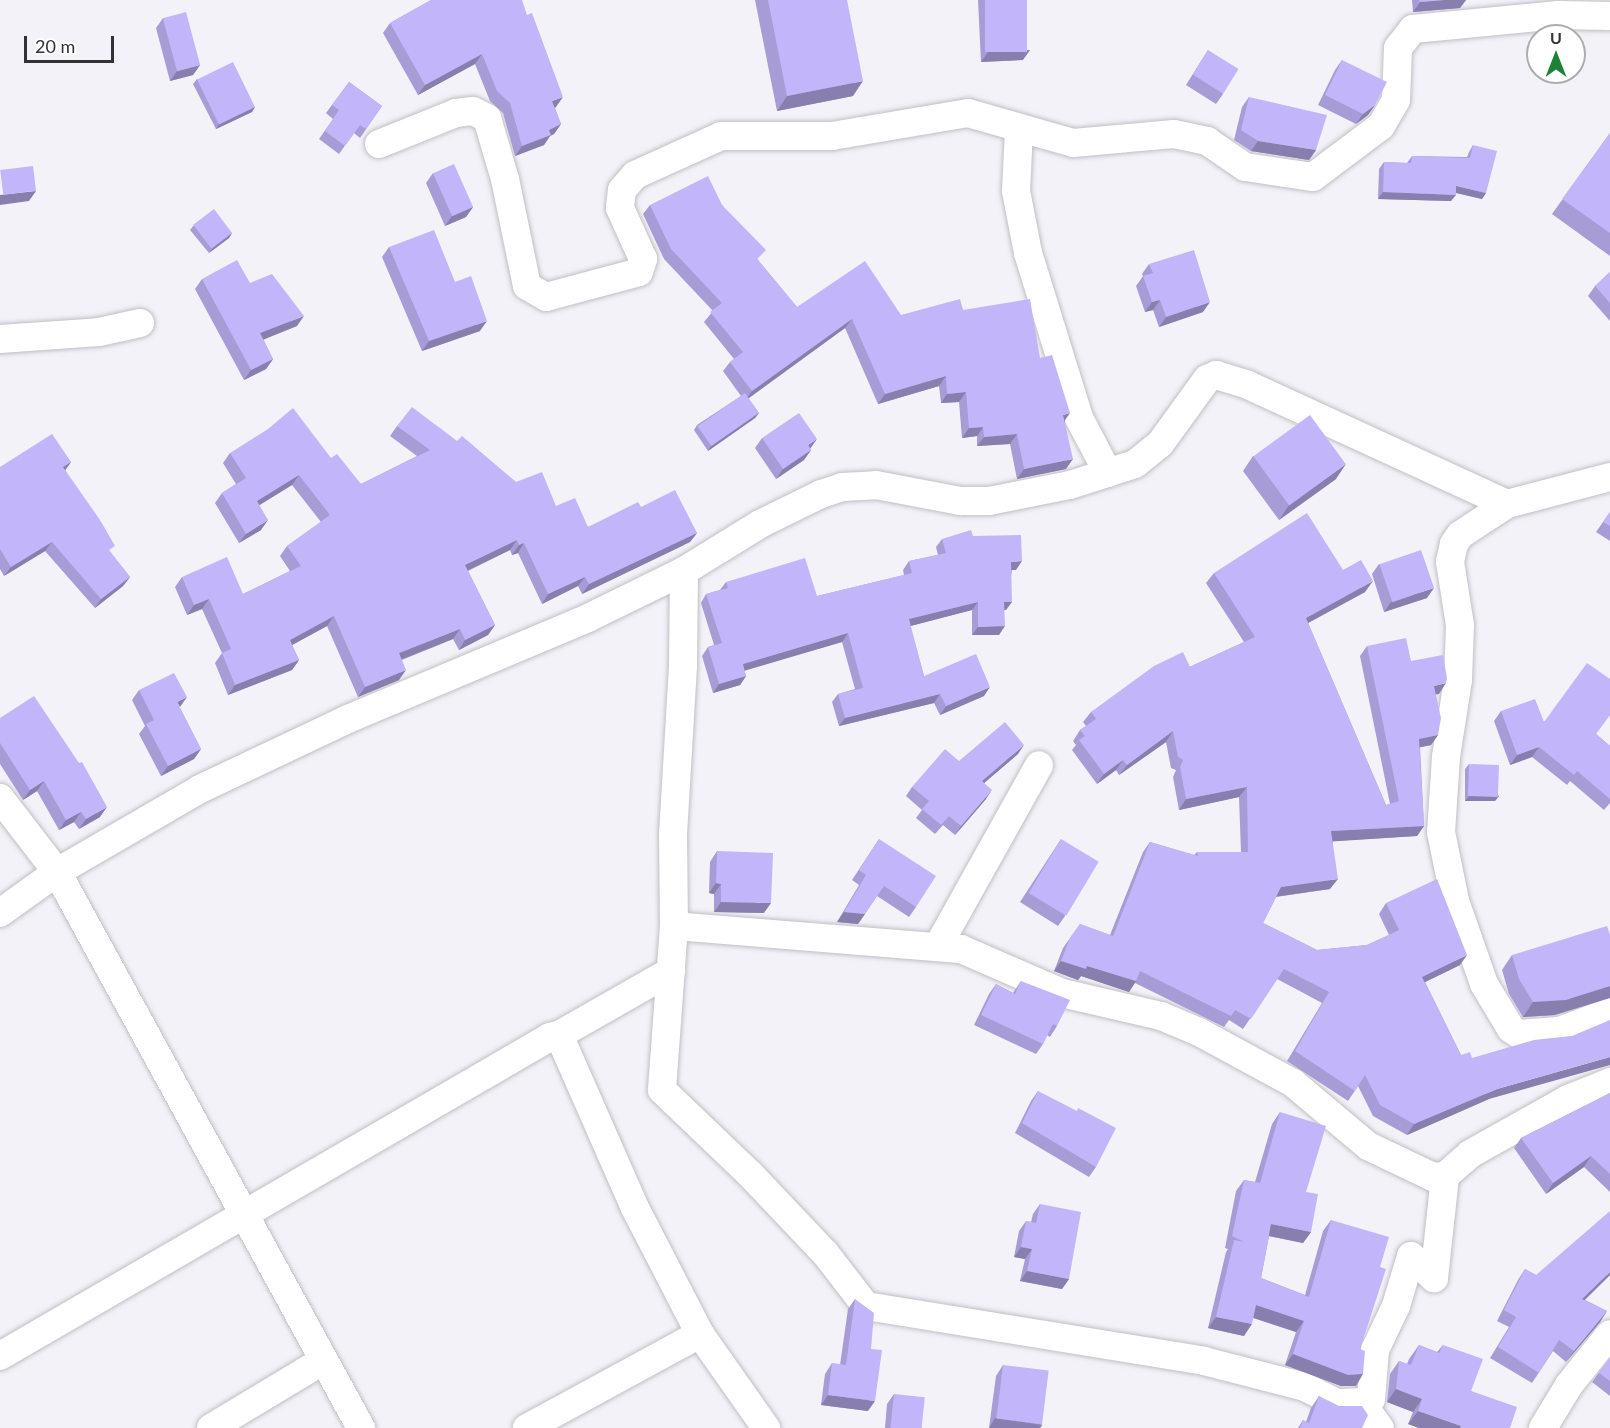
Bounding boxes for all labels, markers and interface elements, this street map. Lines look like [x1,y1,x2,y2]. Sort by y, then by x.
scale bar [27,24,117,62]
north arrow [1526,24,1586,84]
text: U [1550,28,1562,47]
text: 20 m [35,35,75,57]

